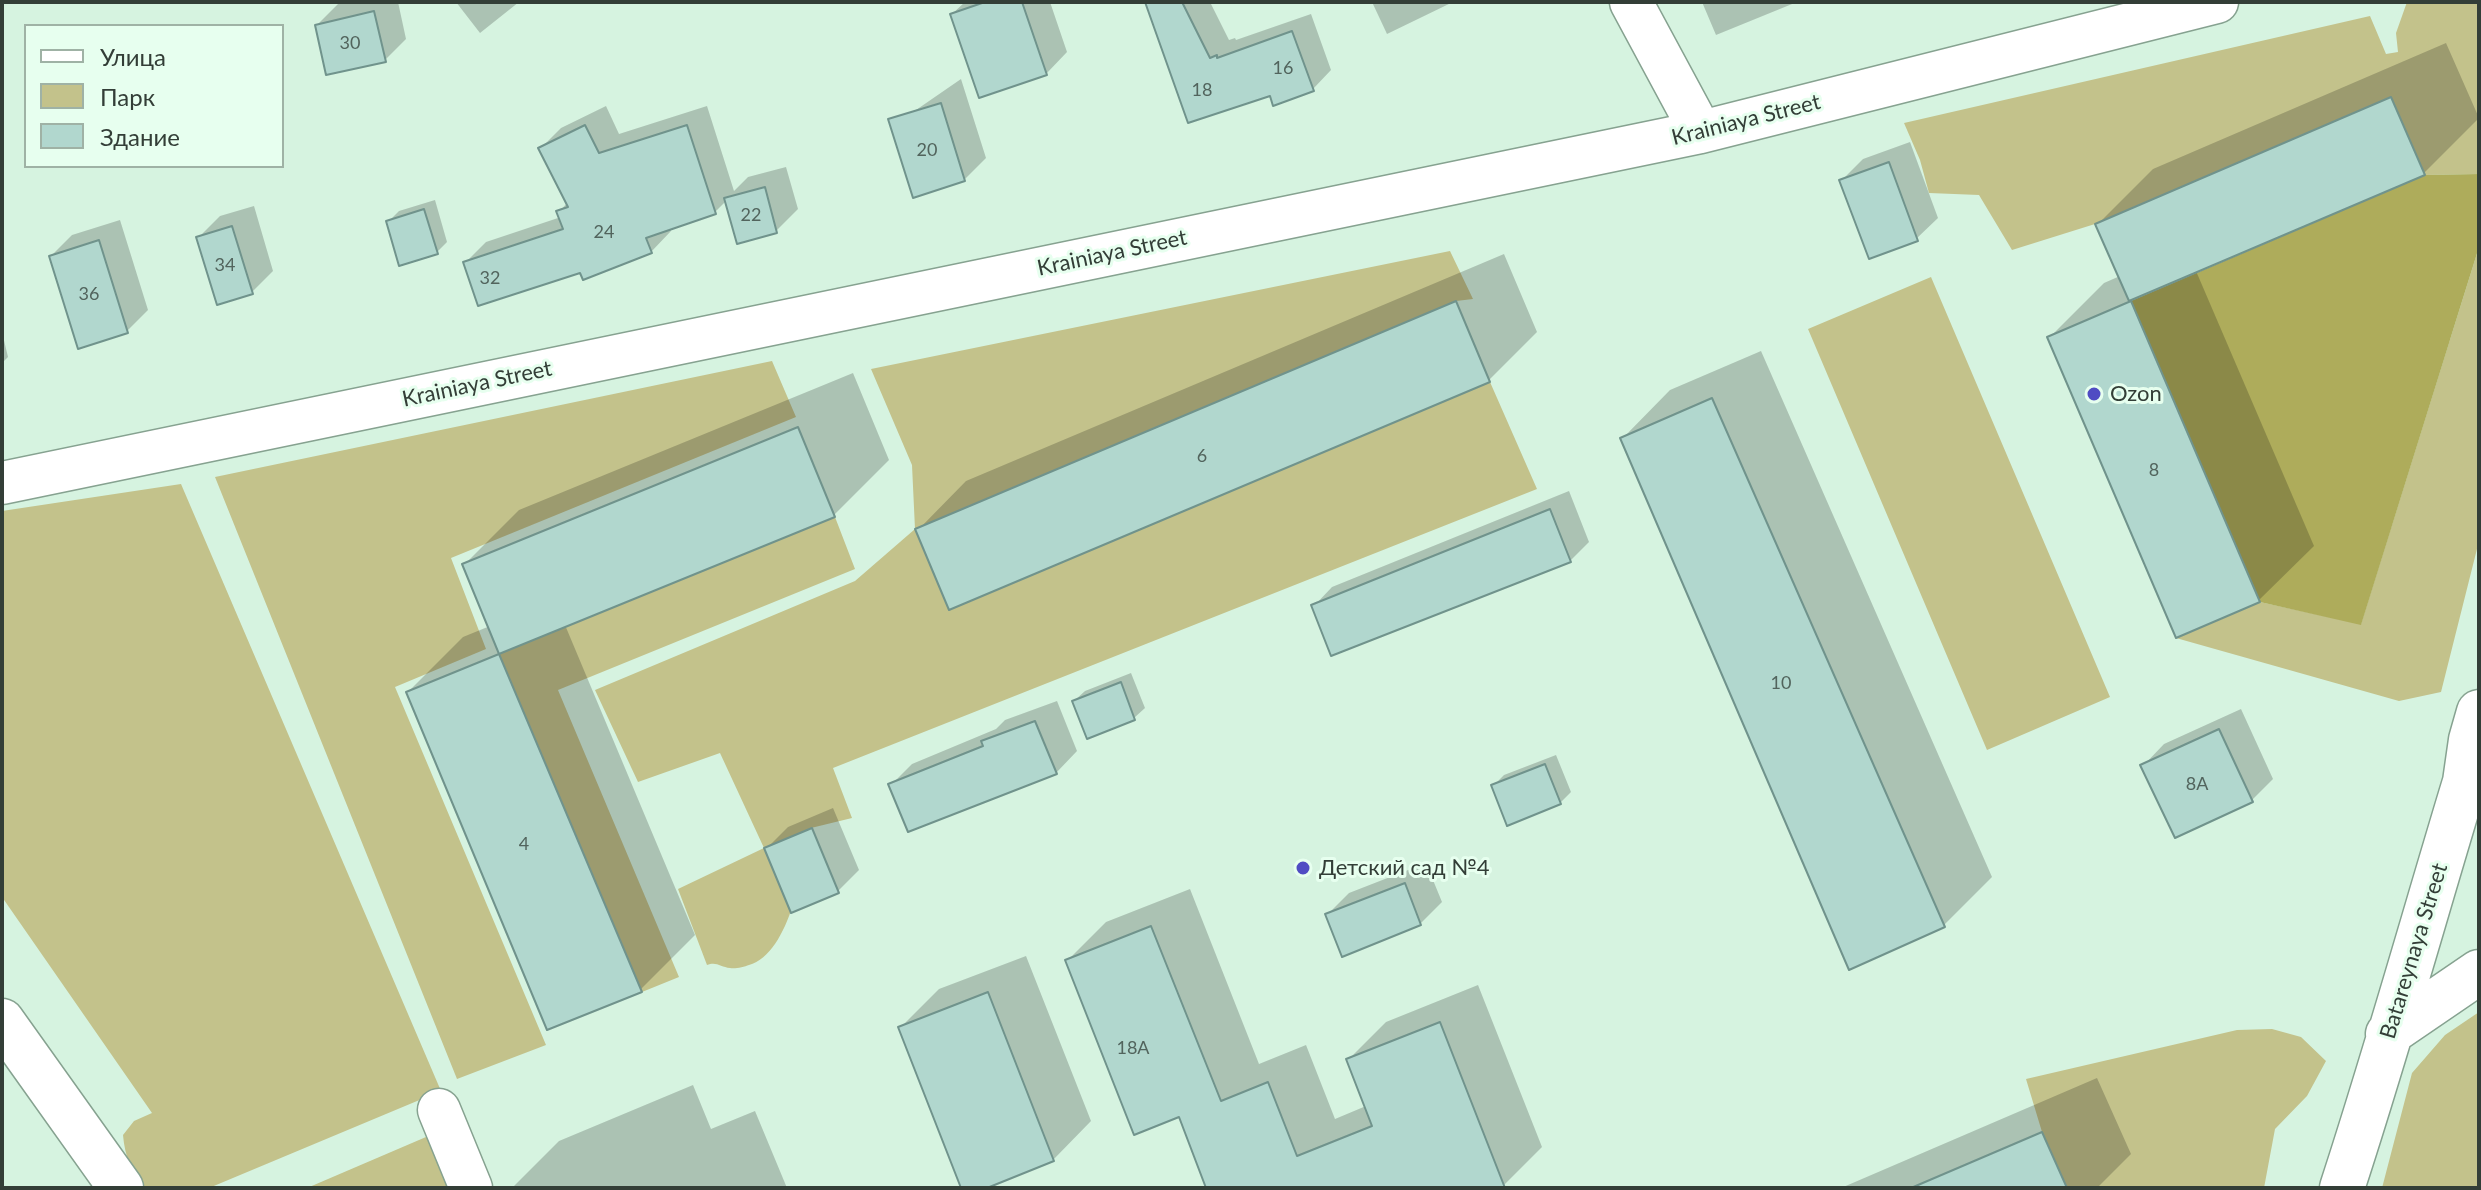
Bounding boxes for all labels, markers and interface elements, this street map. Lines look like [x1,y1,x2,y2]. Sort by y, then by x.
legend [24,24,284,168]
house number: 30 [340,32,360,54]
text: Улица [100,42,166,71]
house number: 16 [1273,57,1293,79]
house number: 18 [1192,79,1212,101]
text: Парк [100,82,155,111]
street label: Krainiaya Street [1669,89,1823,151]
text: Здание [100,122,180,151]
house number: 20 [917,139,937,161]
house number: 22 [741,204,761,226]
house number: 24 [594,221,614,243]
street label: Krainiaya Street [1035,224,1189,282]
house number: 34 [215,254,235,276]
house number: 32 [480,267,500,289]
house number: 36 [79,283,99,305]
street label: Krainiaya Street [400,355,554,413]
place label: Ozon [2110,381,2162,407]
marker: Ozon [2085,385,2103,403]
house number: 6 [1197,445,1207,467]
house number: 8 [2149,459,2159,481]
house number: 10 [1771,672,1791,694]
house number: 8А [2186,773,2208,795]
house number: 4 [519,833,529,855]
place label: Детский сад №4 [1319,855,1489,881]
marker: Детский сад №4 [1294,859,1312,877]
street label: Batareynaya Street [2375,860,2453,1042]
house number: 18А [1116,1037,1150,1059]

